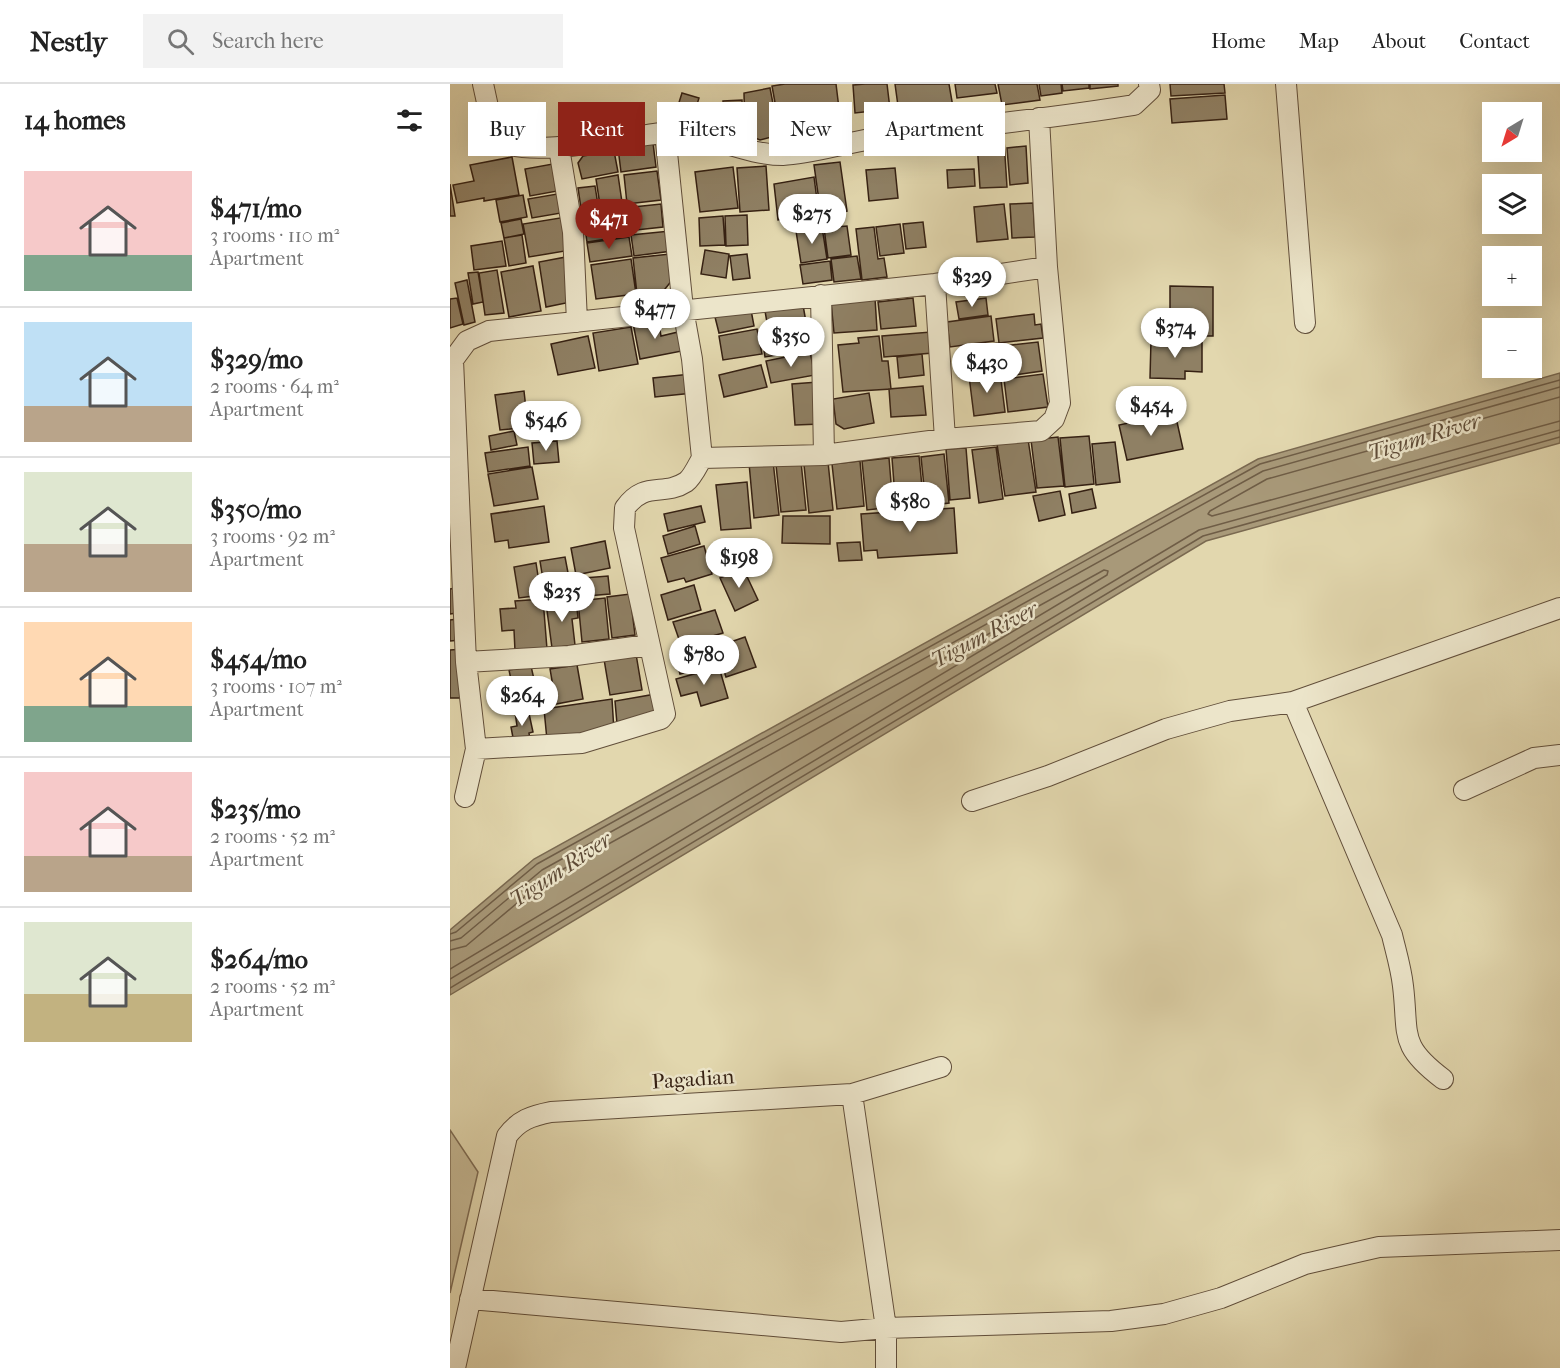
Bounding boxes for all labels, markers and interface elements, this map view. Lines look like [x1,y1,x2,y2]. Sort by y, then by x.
search box [143,14,563,68]
text: Nestly [30,25,107,58]
icon: search [164,25,197,58]
text: Search here [212,28,324,54]
text: Home [1211,29,1266,53]
text: Map [1299,29,1339,53]
text: About [1372,29,1426,53]
text: Contact [1459,29,1530,53]
chip: Buy [468,102,546,156]
chip: Rent [558,102,645,156]
chip: Filters [657,102,757,156]
chip: New [769,102,852,156]
chip: Apartment [864,102,1005,156]
north arrow [1482,102,1542,162]
map controls [1482,102,1542,378]
icon: filters [393,104,426,137]
text: 14 homes [24,105,126,136]
button: layers [1482,174,1542,234]
text: $471/mo [210,193,302,224]
pin: $275 [776,194,848,245]
icon: home [72,195,144,267]
pin: $471 [573,199,645,250]
text: $275 [792,202,832,225]
text: $471 [589,207,629,230]
text: 3 rooms · 110 m² [210,224,339,247]
button: + [1482,246,1542,306]
text: Apartment [210,247,304,270]
pin: $329 [936,257,1008,308]
text: $329 [952,265,992,288]
pin: $477 [619,289,691,340]
text: $477 [634,297,676,320]
pin: $374 [1139,308,1211,359]
text: $374 [1155,316,1195,339]
pin: $350 [755,317,827,368]
button: − [1482,318,1542,378]
text: $350 [772,325,810,348]
pin: $430 [951,343,1023,394]
text: $329/mo [210,344,303,375]
icon: home [72,346,144,418]
text: $430 [966,351,1008,374]
text: 2 rooms · 64 m² [210,375,339,398]
pin: $454 [1115,386,1187,437]
text: $454 [1130,394,1172,417]
text: Apartment [210,398,304,421]
pin: $546 [510,401,582,452]
water label: Tigum River [1365,407,1486,466]
text: $546 [525,409,567,432]
pin: $580 [874,482,946,533]
text: $580 [890,490,930,513]
text: $350/mo [210,494,302,525]
icon: home [72,496,144,568]
text: 3 rooms · 92 m² [210,525,335,548]
pin: $198 [703,538,775,589]
text: $198 [720,546,758,569]
text: Apartment [210,548,304,571]
pin: $235 [526,572,598,623]
text: $235 [543,580,581,603]
water label: Tigum River [927,595,1044,674]
pin: $780 [668,635,740,686]
text: $780 [683,643,725,666]
text: $454/mo [210,644,307,675]
icon: home [72,646,144,718]
text: 3 rooms · 107 m² [210,675,342,698]
pin: $264 [486,676,558,727]
text: $264 [500,684,544,707]
text: Apartment [210,698,304,721]
text: $235/mo [210,794,301,825]
icon: home [72,796,144,868]
text: 2 rooms · 52 m² [210,825,335,848]
water label: Tigum River [505,825,618,913]
text: Apartment [210,848,304,871]
text: $264/mo [210,944,308,975]
icon: home [72,946,144,1018]
text: 2 rooms · 52 m² [210,975,335,998]
text: Apartment [210,998,304,1021]
street label: Pagadian [651,1064,735,1094]

